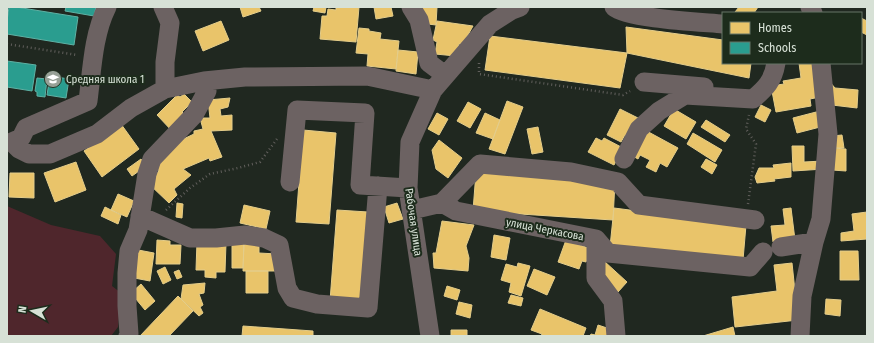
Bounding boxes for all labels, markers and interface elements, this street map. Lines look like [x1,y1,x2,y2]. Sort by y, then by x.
legend [722,12,862,64]
text: Homes [758,21,792,35]
text: Schools [758,41,796,55]
school or university icon: Средняя школа 1 [43,69,63,89]
place label: Средняя школа 1 [66,73,144,86]
street label: Рабочая улица [402,187,425,257]
street label: улица Черкасова [505,216,585,243]
north arrow [12,291,52,331]
text: N [16,305,30,314]

